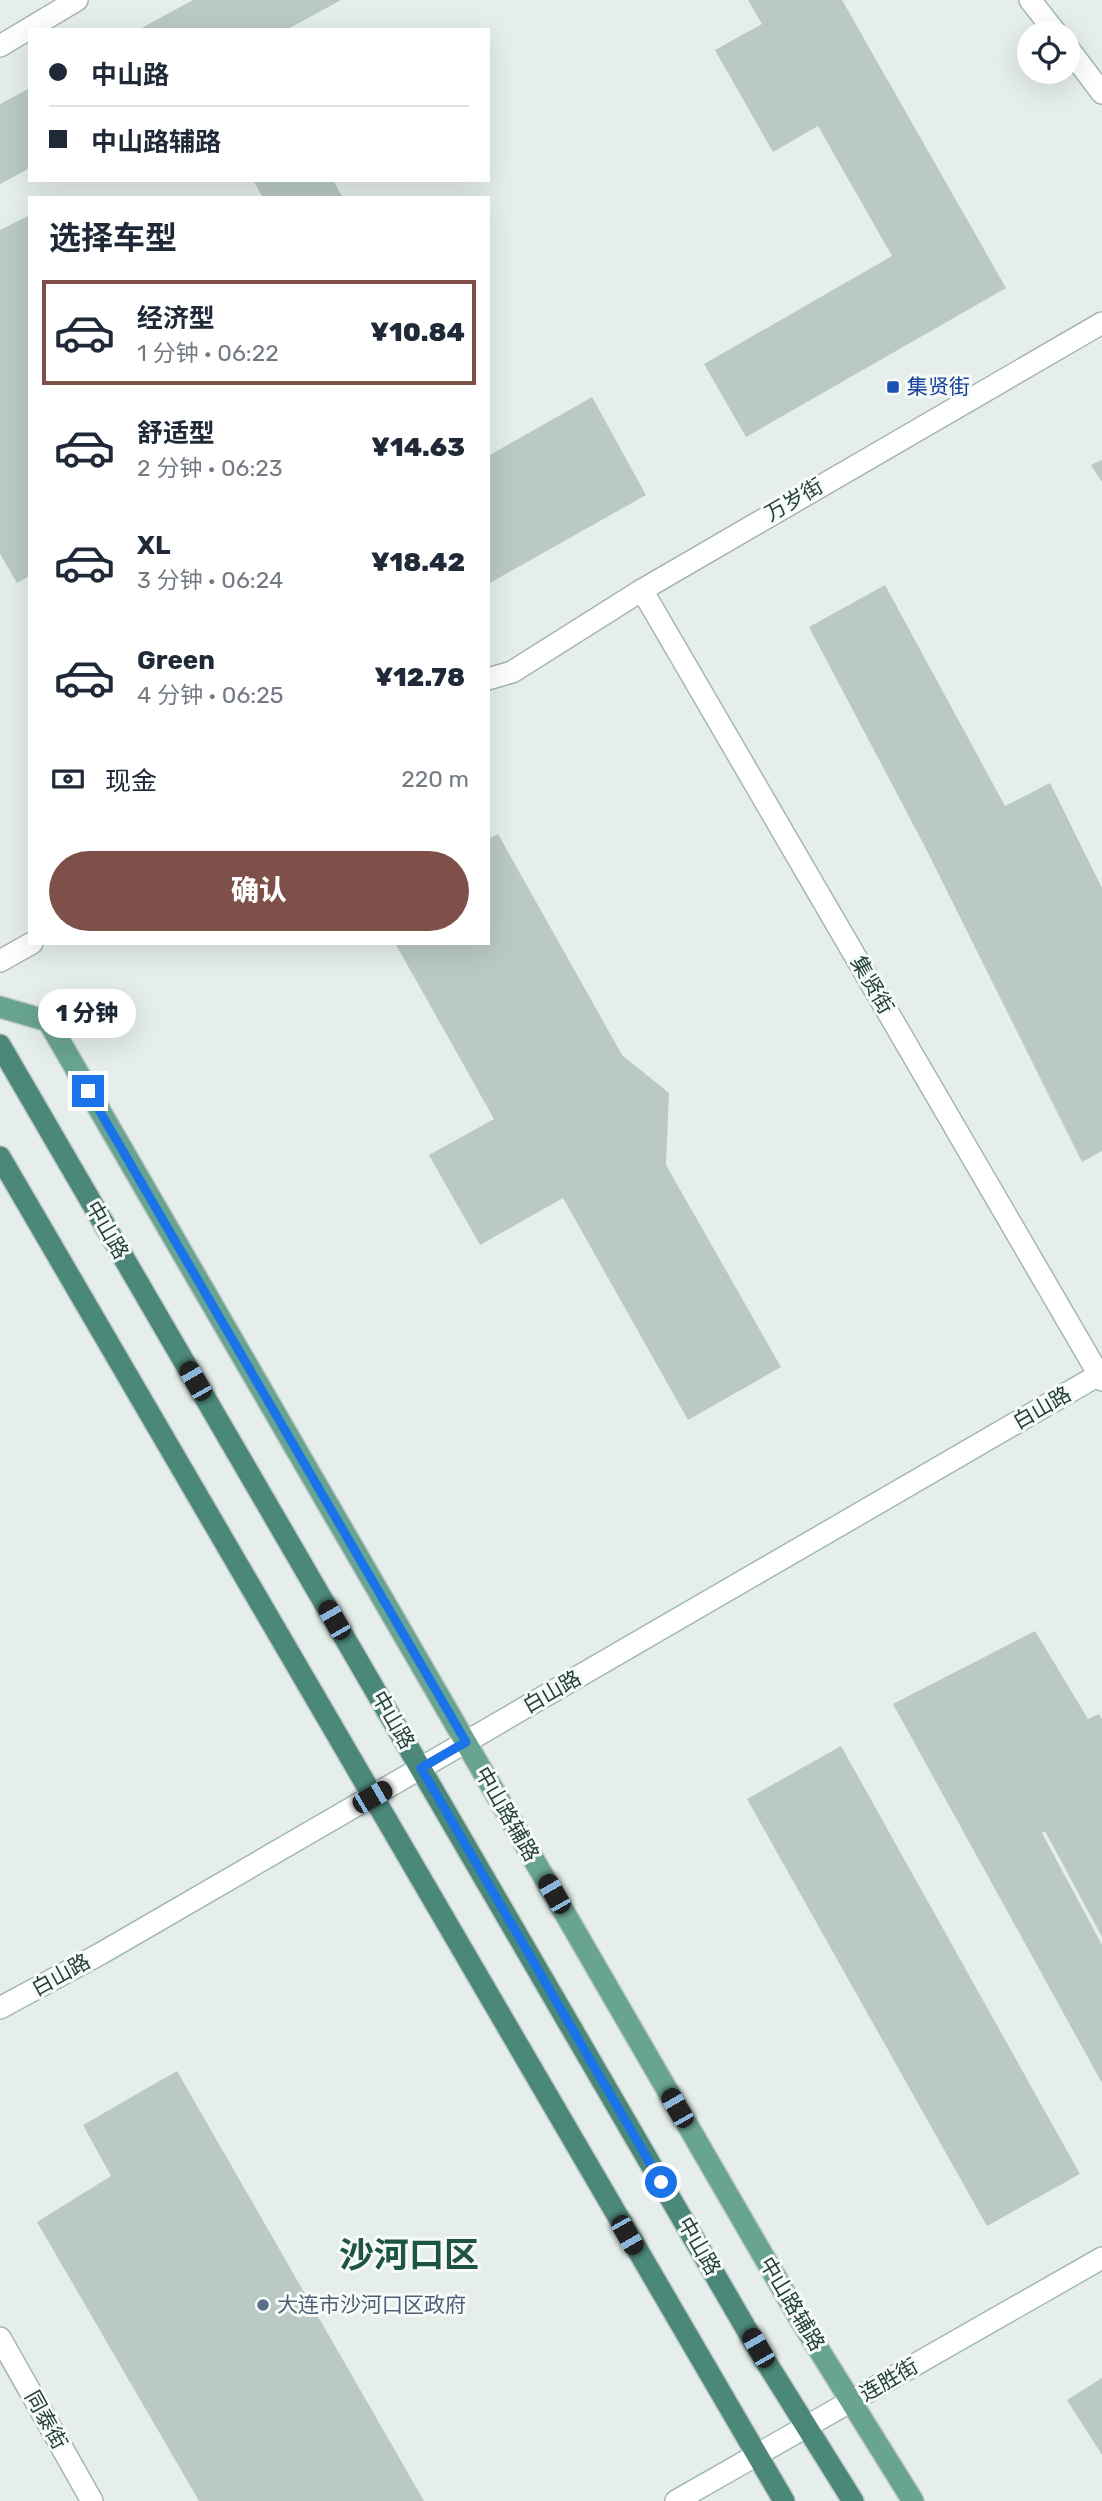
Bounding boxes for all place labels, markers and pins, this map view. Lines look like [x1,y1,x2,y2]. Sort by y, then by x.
place label: 集贤街 [907,374,970,399]
marker: 集贤街 [885,379,901,395]
place label: 大连市沙河口区政府 [277,2292,466,2317]
marker: 大连市沙河口区政府 [255,2297,271,2313]

